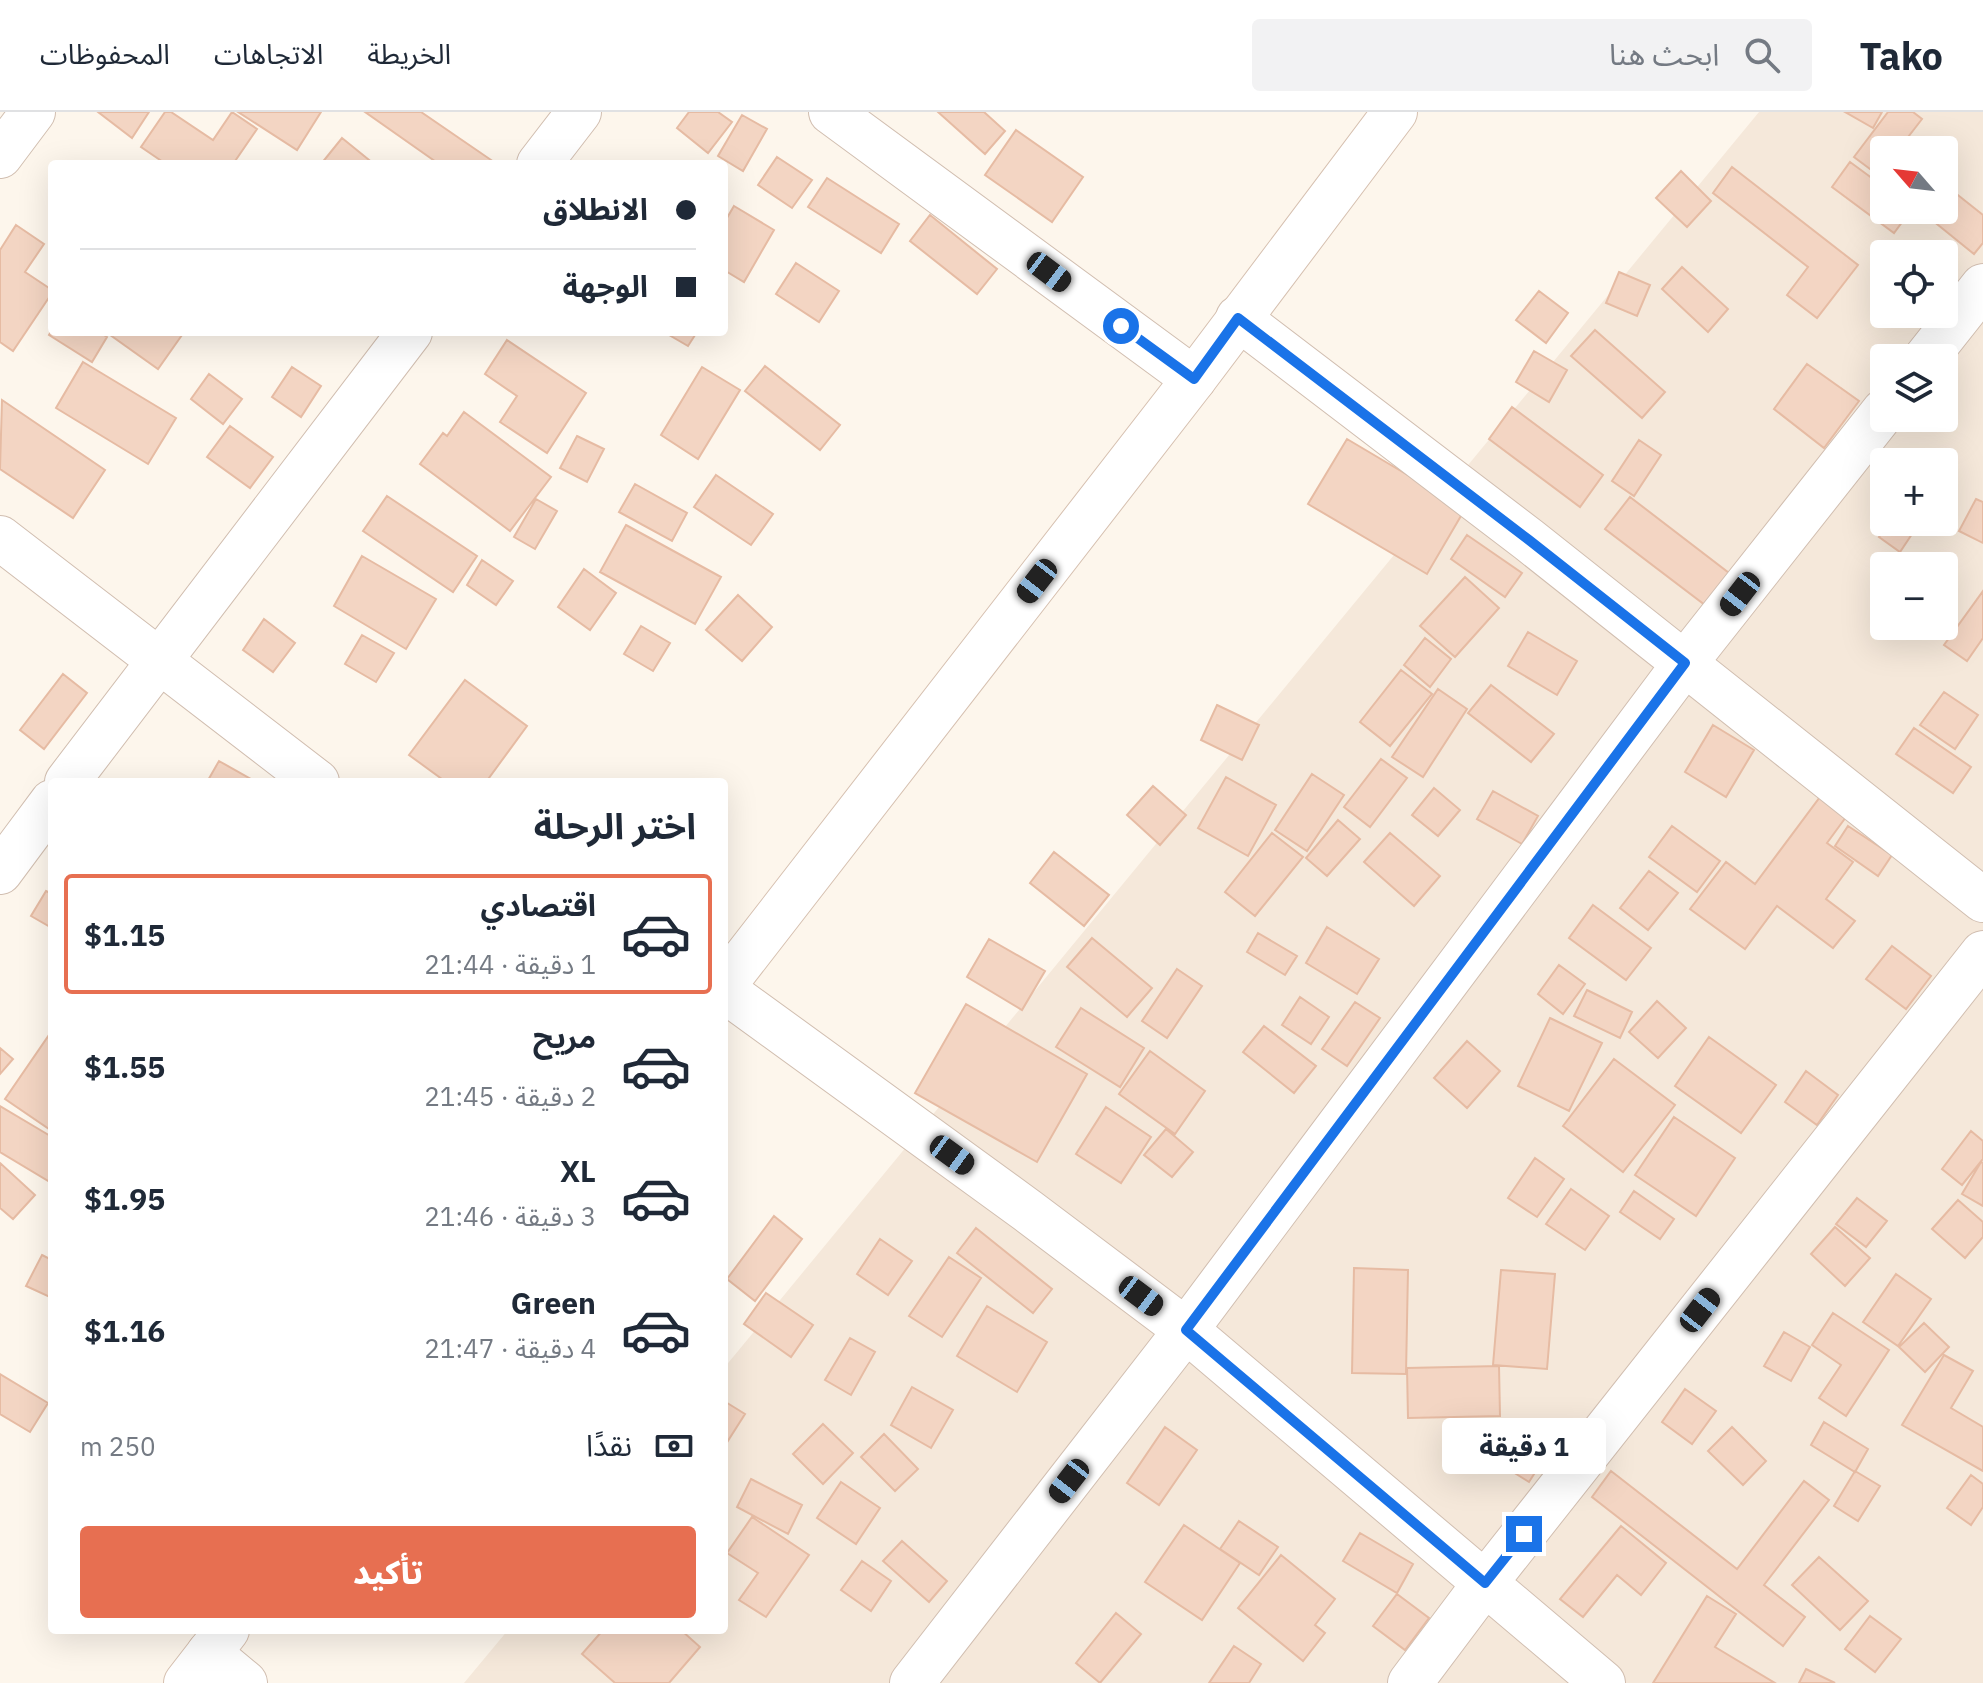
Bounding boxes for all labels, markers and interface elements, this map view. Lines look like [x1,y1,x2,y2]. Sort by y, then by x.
search box [1252,19,1812,91]
text: Tako [1860,31,1943,80]
icon: search [1740,33,1784,77]
text: ابحث هنا [1609,34,1720,73]
text: المحفوظات [40,35,170,72]
text: الاتجاهات [214,35,323,72]
text: الخريطة [367,35,451,72]
north arrow [1870,136,1958,224]
map controls [1870,136,1958,640]
text: الانطلاق [543,189,648,228]
button: locate [1870,240,1958,328]
car [1023,248,1075,296]
text: الوجهة [563,266,648,305]
route start [1103,308,1139,344]
button: layers [1870,344,1958,432]
button: + [1870,448,1958,536]
button: − [1870,552,1958,640]
car [1013,555,1061,607]
car [1716,568,1764,620]
text: اختر الرحلة [534,802,696,849]
text: اقتصادي [481,885,596,924]
icon: car [620,898,692,970]
text: $1.15 [84,915,165,954]
text: 1 دقيقة · 21:44 [424,947,596,981]
text: مريح [533,1017,596,1056]
icon: car [620,1030,692,1102]
text: $1.55 [84,1047,165,1086]
text: 2 دقيقة · 21:45 [424,1079,596,1113]
car [926,1131,978,1179]
text: XL [560,1151,596,1190]
icon: car [620,1162,692,1234]
text: $1.95 [84,1179,165,1218]
text: 3 دقيقة · 21:46 [424,1199,596,1233]
car [1115,1272,1167,1320]
text: Green [511,1283,596,1322]
car [1676,1284,1724,1336]
icon: car [620,1294,692,1366]
text: $1.16 [84,1311,165,1350]
text: 4 دقيقة · 21:47 [424,1331,596,1365]
callout: 1 دقيقة [1442,1418,1606,1474]
icon: cash [652,1424,696,1468]
text: نقدًا [586,1425,632,1464]
text: 250 m [80,1429,156,1463]
text: 1 دقيقة [1479,1429,1569,1463]
car [1045,1455,1093,1507]
route end [1506,1516,1542,1552]
button: تأكيد [80,1526,696,1618]

